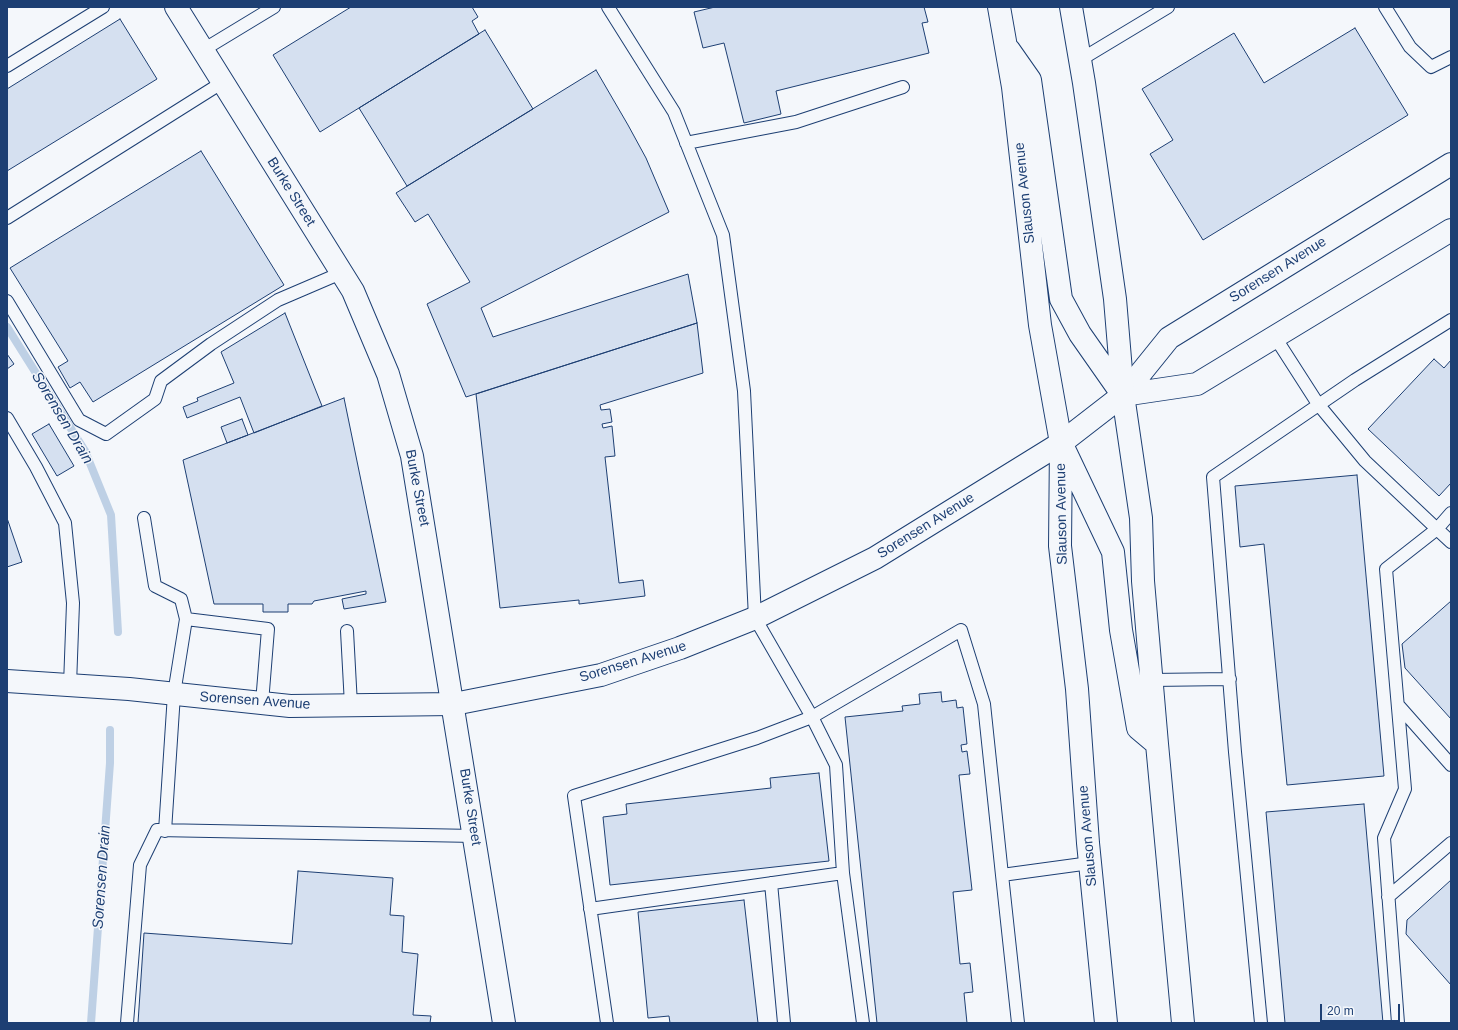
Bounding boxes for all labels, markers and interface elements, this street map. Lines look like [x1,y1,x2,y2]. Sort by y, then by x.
street label: Slauson Avenue [1011,142,1039,244]
street label: Burke Street [263,155,319,229]
street label: Sorensen Avenue [1226,233,1330,307]
water label: Sorensen Drain [27,369,97,467]
street label: Burke Street [401,448,433,528]
street label: Slauson Avenue [1053,463,1071,565]
street label: Sorensen Avenue [874,489,978,563]
street label: Sorensen Avenue [577,638,689,686]
street label: Sorensen Avenue [199,689,311,713]
street label: Burke Street [456,767,484,847]
street label: Slauson Avenue [1075,785,1101,887]
water label: Sorensen Drain [89,824,115,930]
scale bar [1322,996,1402,1022]
text: 20 m [1327,1004,1354,1018]

